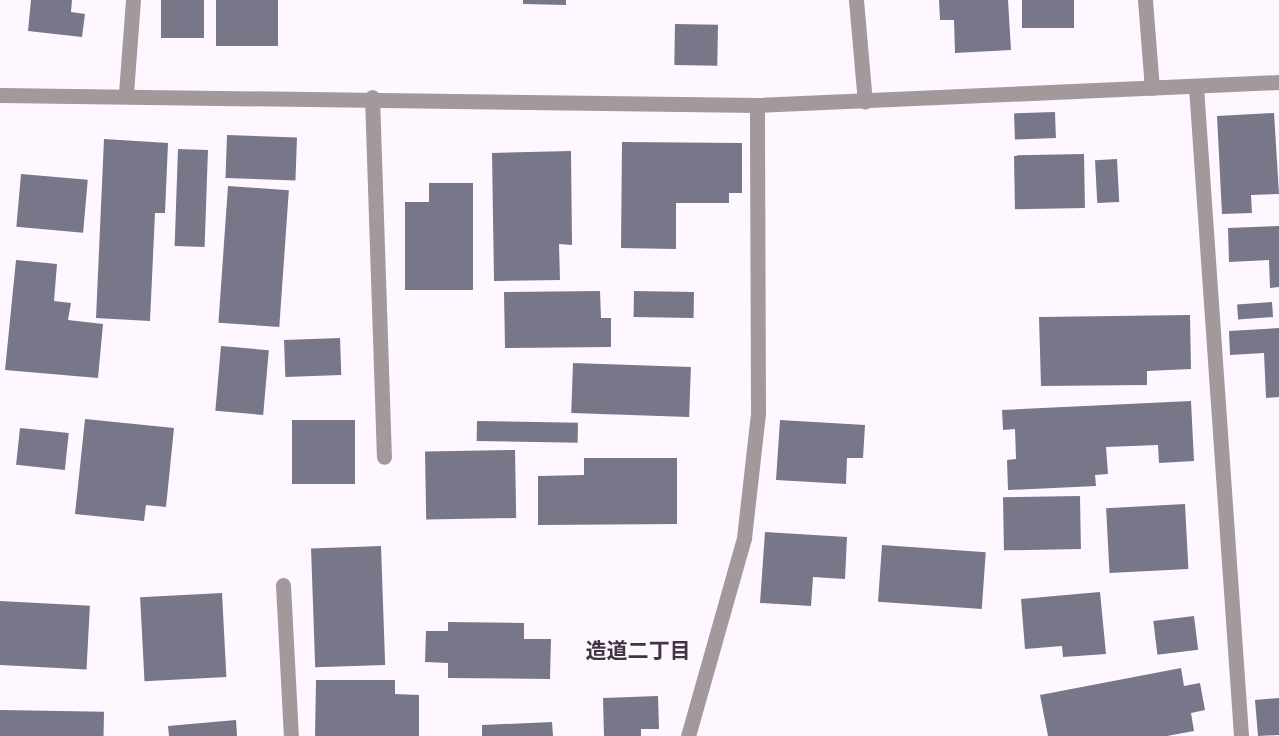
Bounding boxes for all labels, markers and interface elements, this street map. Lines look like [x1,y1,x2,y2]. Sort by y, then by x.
district label: 造道二丁目 [586,637,690,663]

